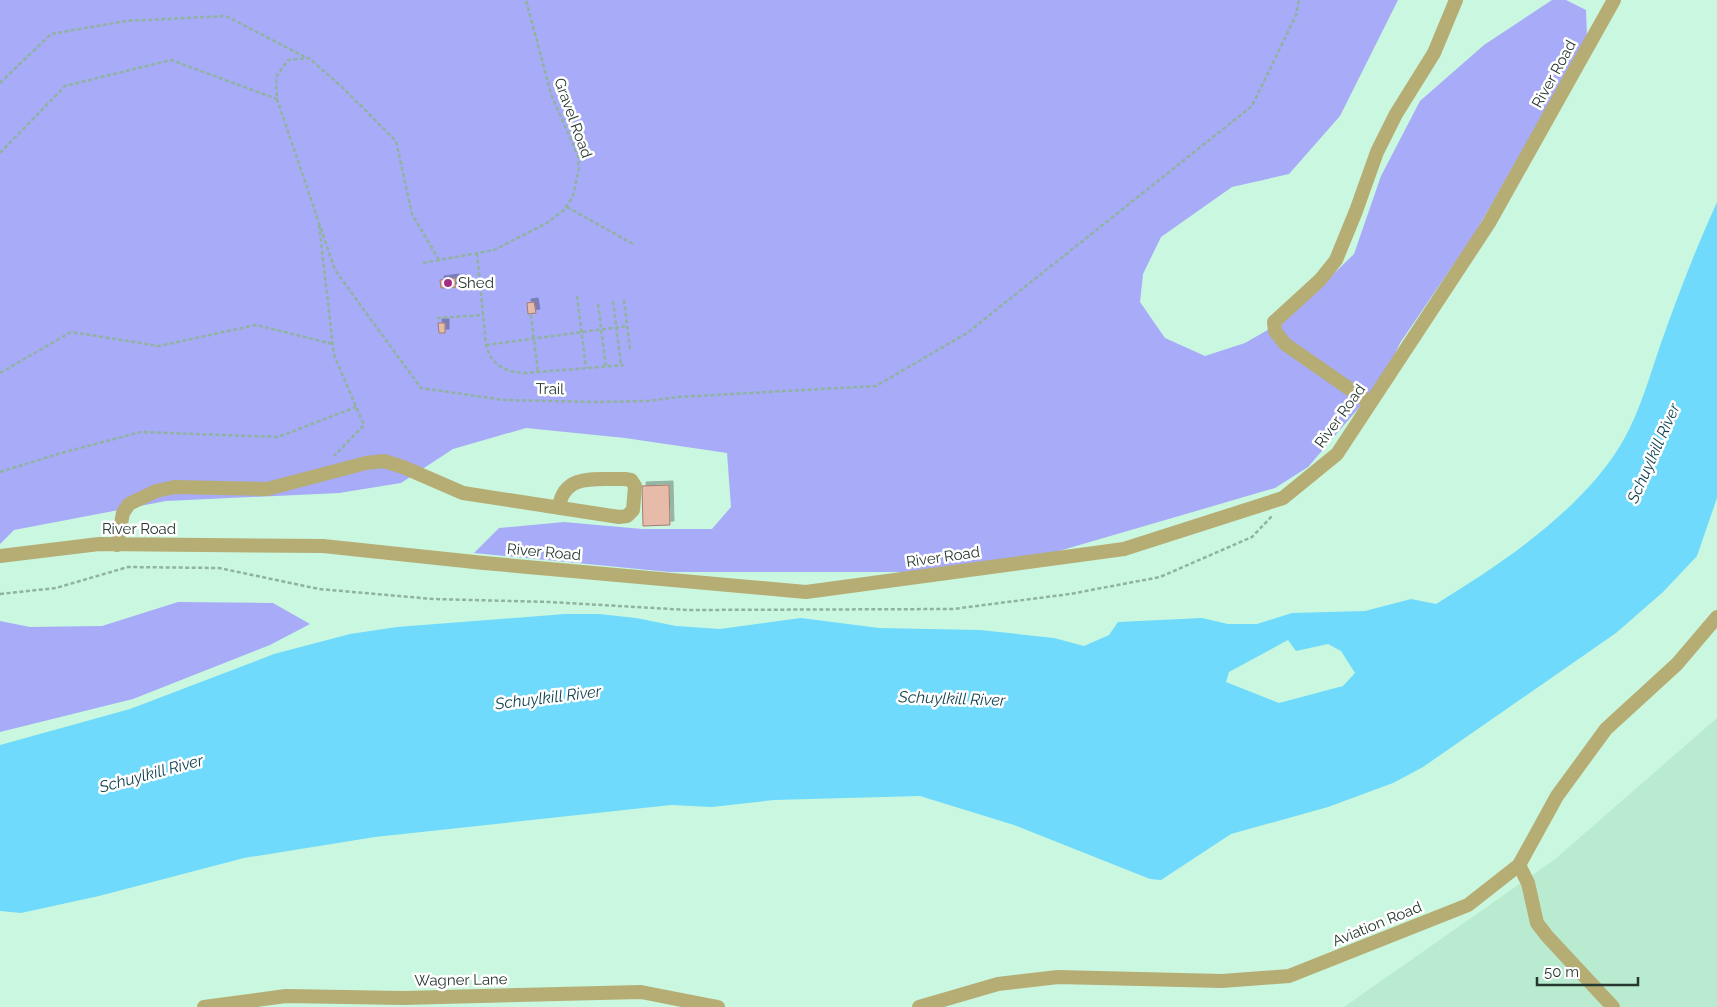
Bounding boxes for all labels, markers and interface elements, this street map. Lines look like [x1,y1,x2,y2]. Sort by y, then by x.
street label: River Road [1528,37,1580,111]
street label: Gravel Road [550,76,596,160]
place label: Shed [458,274,494,292]
marker: Shed [442,277,454,289]
street label: Trail [536,380,565,398]
street label: River Road [1311,381,1369,451]
water label: Schuylkill River [1623,400,1684,507]
street label: River Road [102,520,176,538]
street label: River Road [506,540,582,564]
street label: River Road [905,543,981,571]
water label: Schuylkill River [493,681,603,714]
water label: Schuylkill River [897,687,1006,710]
water label: Schuylkill River [96,750,206,797]
street label: Aviation Road [1330,898,1424,950]
scale bar [1537,954,1638,986]
text: 50 m [1544,963,1579,981]
street label: Wagner Lane [414,970,508,990]

